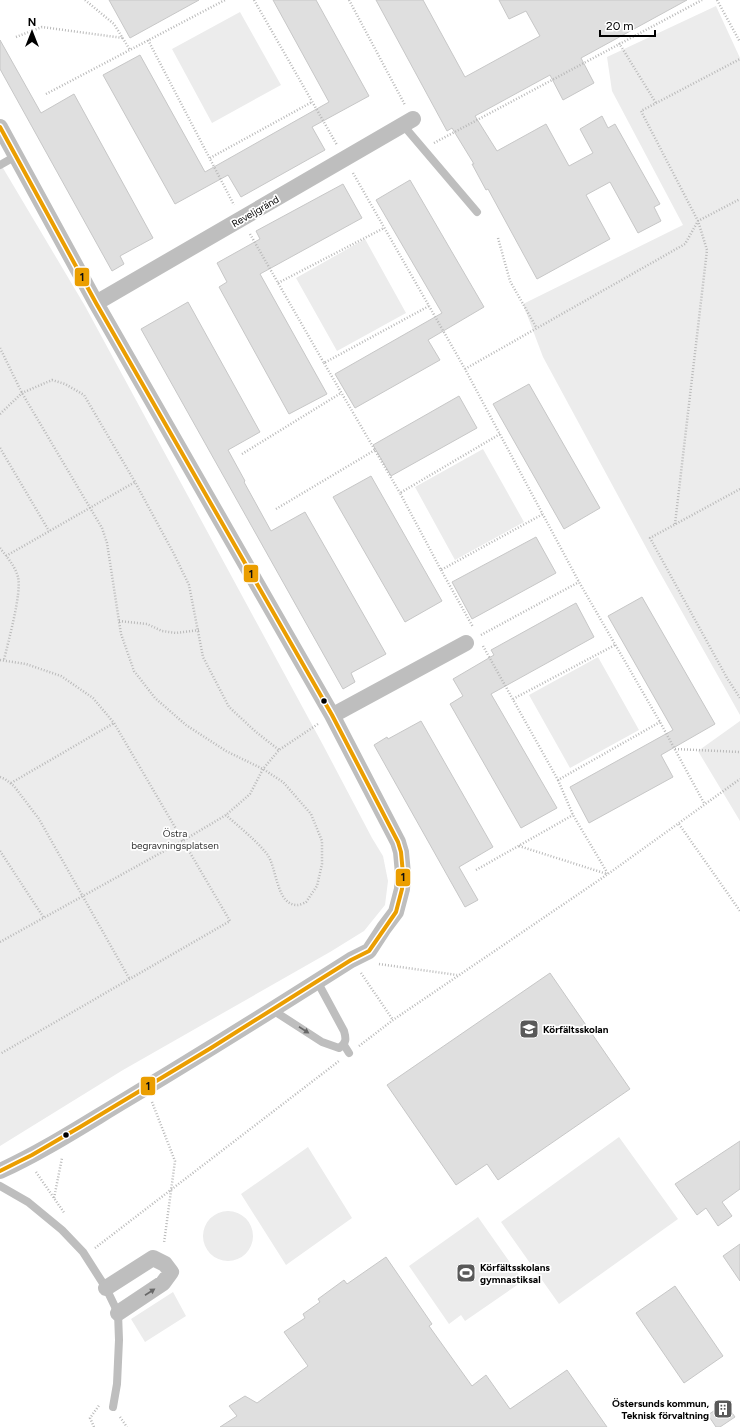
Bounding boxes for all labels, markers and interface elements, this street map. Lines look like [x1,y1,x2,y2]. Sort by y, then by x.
north arrow [12,12,52,52]
scale bar [600,12,655,38]
text: N [28,16,36,29]
text: 20 m [606,19,634,33]
street label: Reveljgränd [229,193,281,230]
line badge: 1 [74,267,90,287]
text: 1 [80,271,84,284]
line badge: 1 [243,564,259,583]
text: 1 [249,568,253,581]
unlabelled marker [319,696,329,706]
park label: Östra begravningsplatsen [131,827,219,852]
line badge: 1 [395,868,411,887]
text: 1 [401,871,405,884]
school or university icon: Körfältsskolan [518,1018,540,1040]
place label: Körfältsskolan [543,1023,609,1036]
one-way arrow [298,1027,310,1034]
line badge: 1 [140,1076,156,1096]
text: 1 [146,1080,150,1093]
unlabelled marker [61,1130,71,1140]
place label: Körfältsskolans gymnastiksal [480,1261,550,1286]
sports icon: Körfältsskolans gymnastiksal [455,1262,477,1284]
one-way arrow [144,1288,156,1295]
place label: Östersunds kommun, Teknisk förvaltning [612,1397,709,1422]
building icon: Östersunds kommun, Teknisk förvaltning [712,1398,734,1420]

